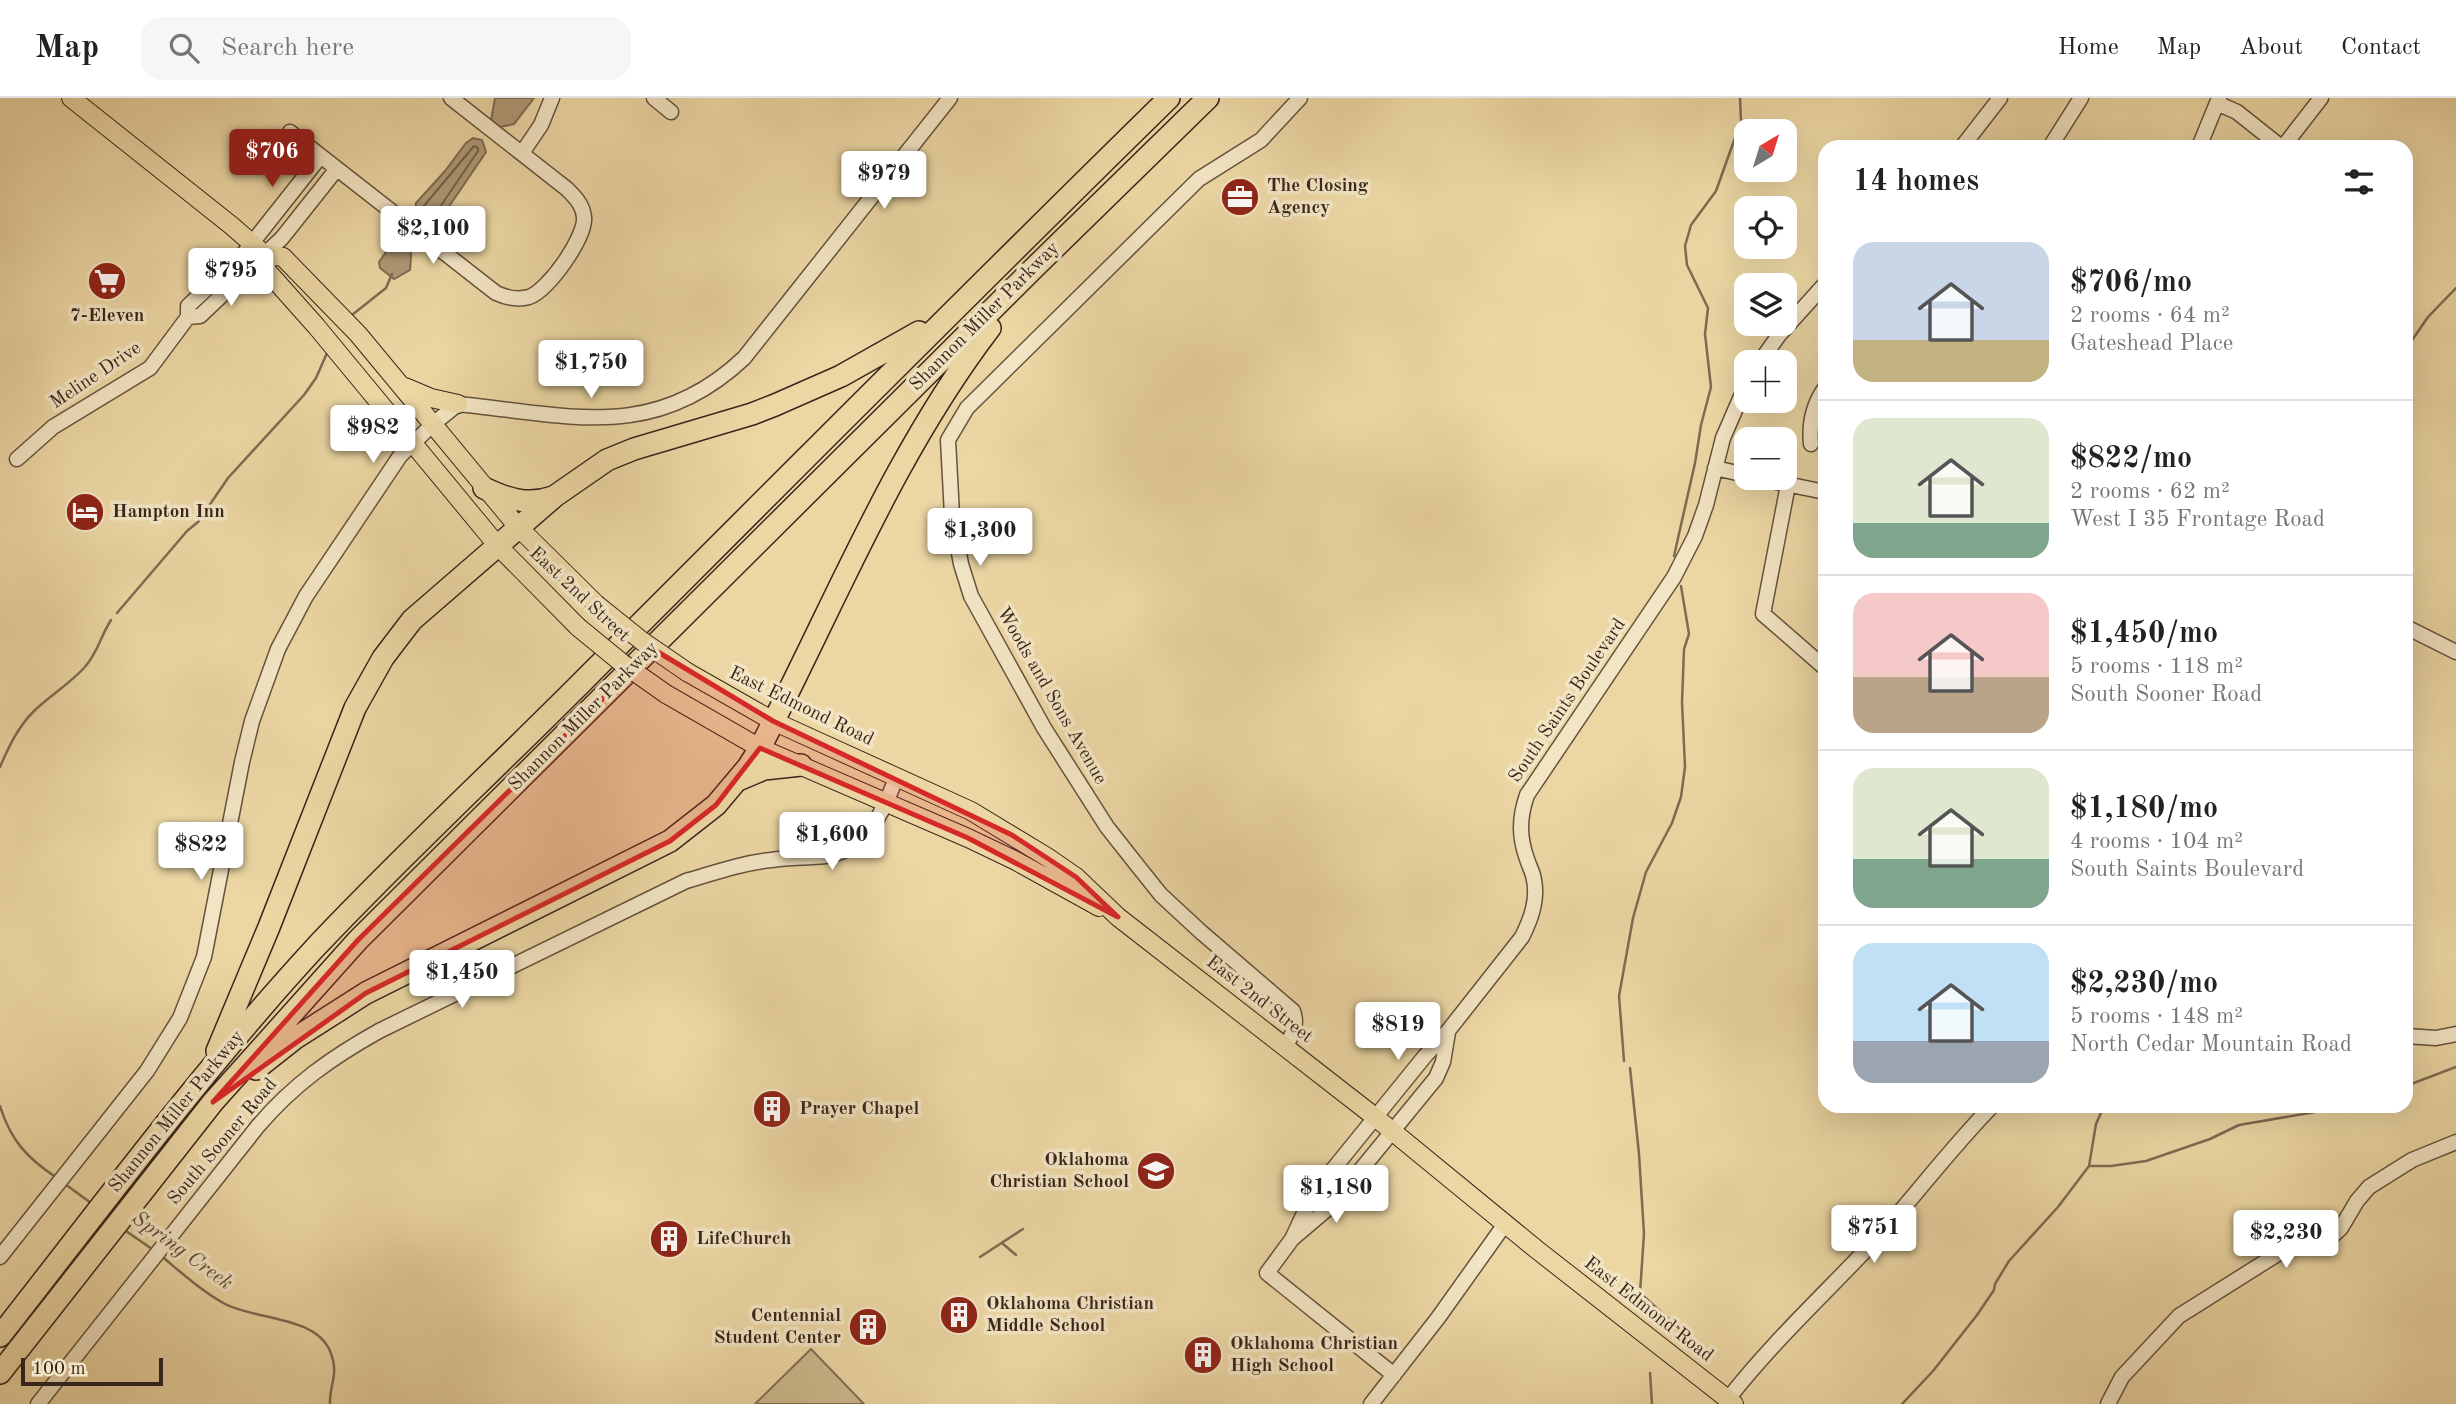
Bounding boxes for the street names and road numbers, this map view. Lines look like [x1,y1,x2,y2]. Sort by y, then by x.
street label: Shannon Miller Parkway [907,239,1063,395]
street label: Meline Drive [47,339,145,413]
street label: East 2nd Street [525,544,633,646]
street label: Woods and Sons Avenue [993,604,1109,788]
street label: South Saints Boulevard [1506,615,1630,787]
street label: Shannon Miller Parkway [506,639,662,795]
street label: East Edmond Road [726,664,876,750]
street label: East 2nd Street [1202,953,1316,1047]
street label: Shannon Miller Parkway [106,1027,248,1197]
street label: South Sooner Road [165,1075,281,1209]
street label: East Edmond Road [1580,1254,1716,1366]

